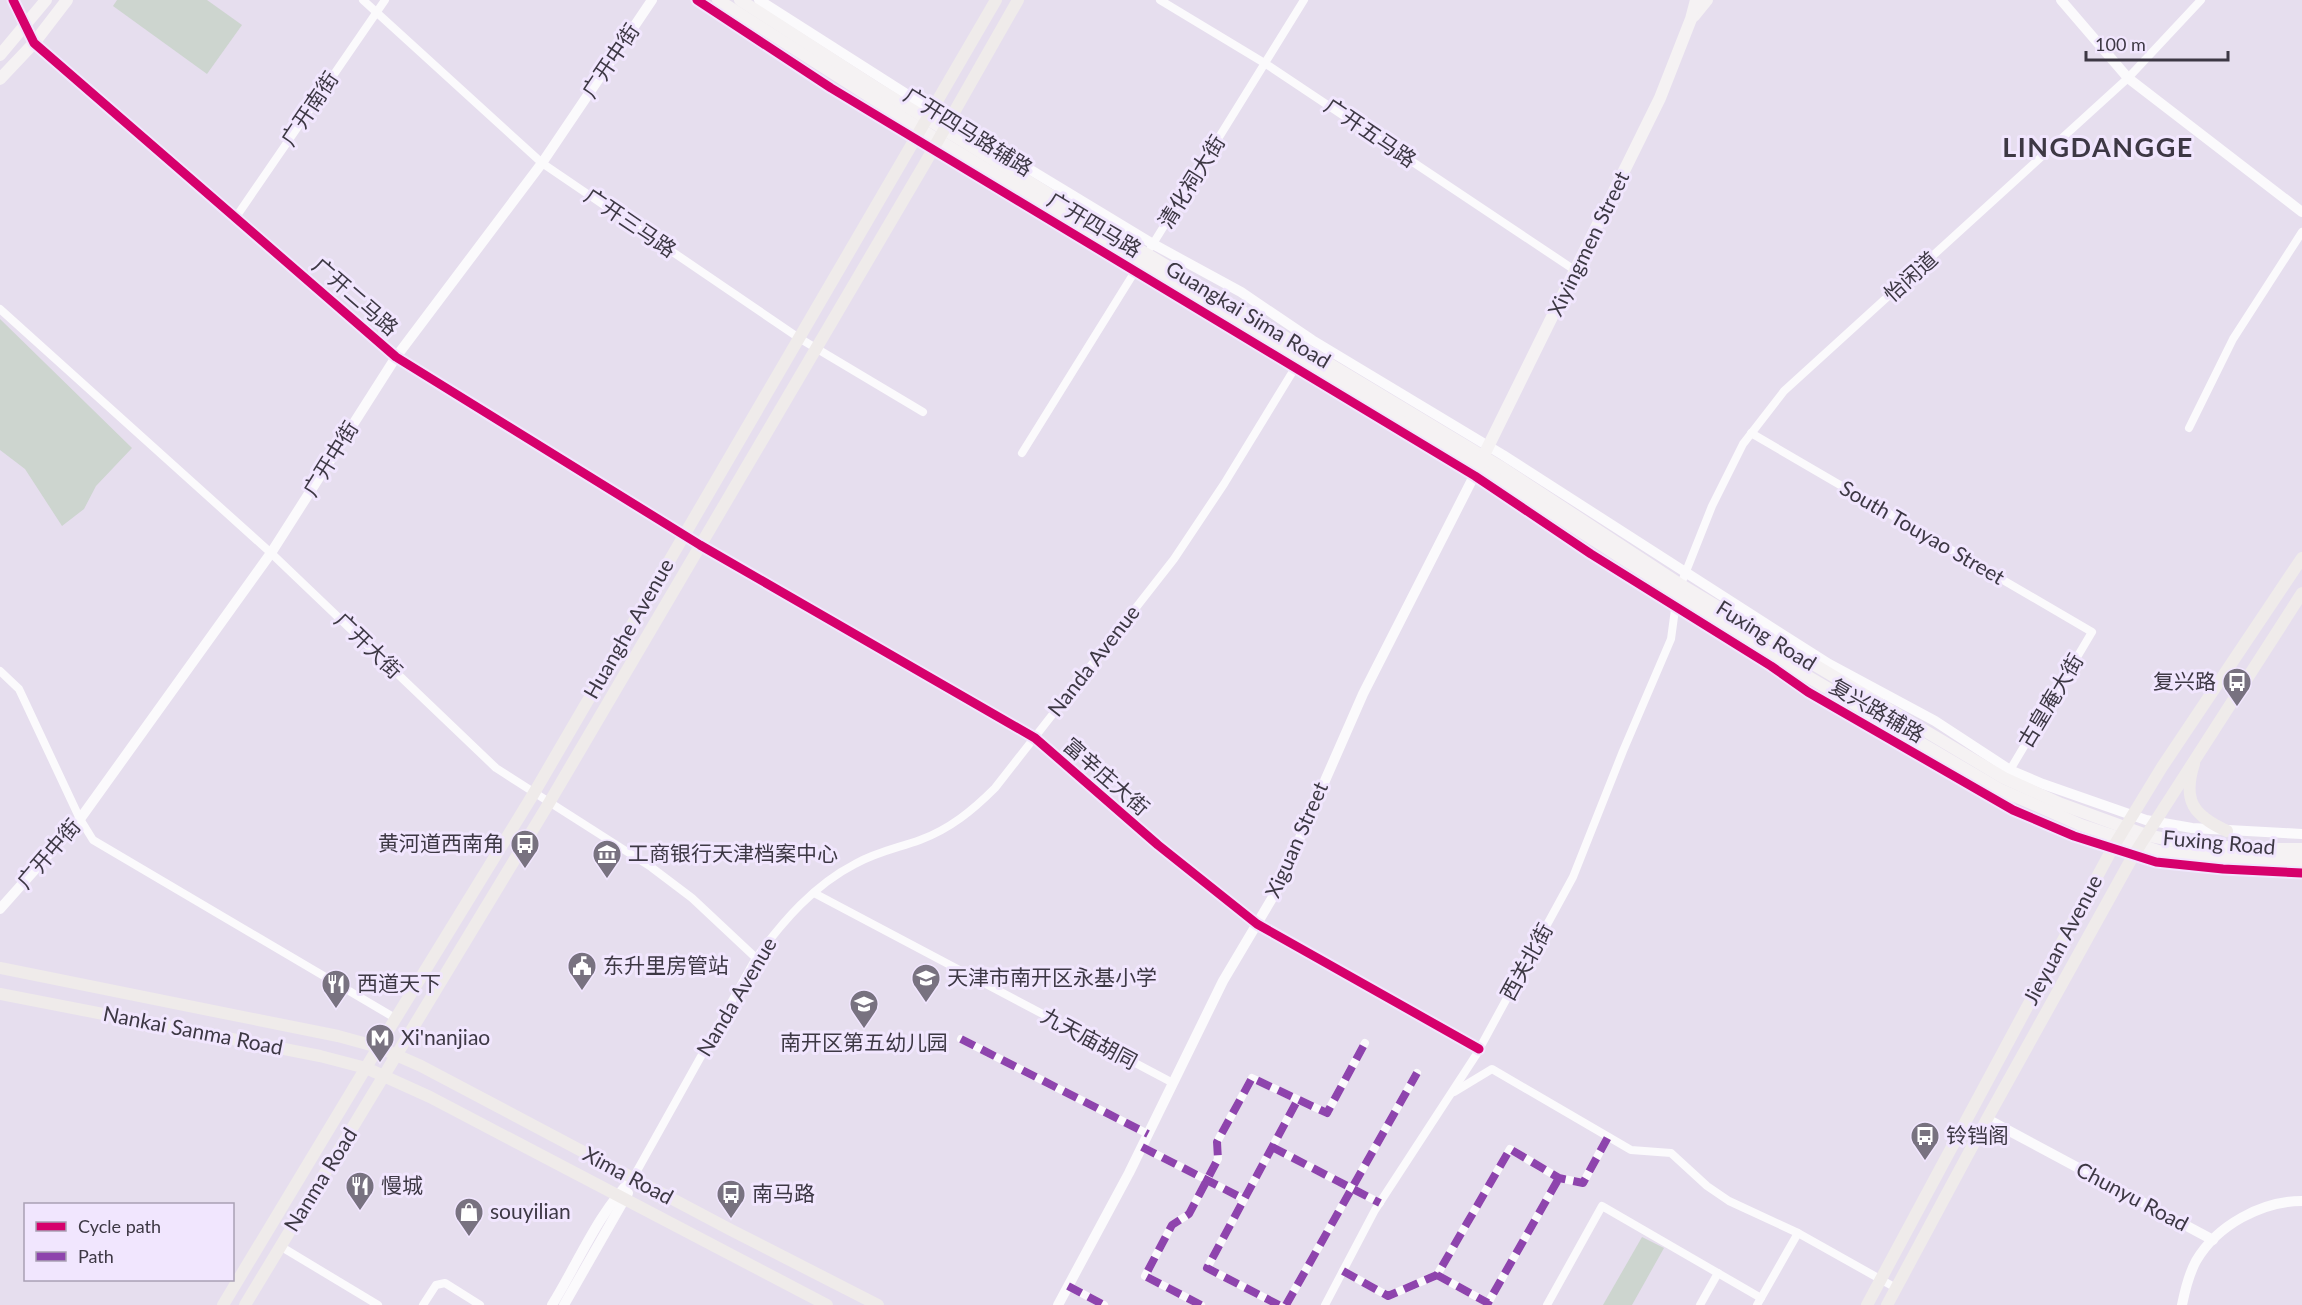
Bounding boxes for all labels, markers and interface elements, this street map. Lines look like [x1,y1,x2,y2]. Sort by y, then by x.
street label: 广开中街 [576,18,644,102]
scale bar [2086,24,2228,62]
text: 100 m [2095,33,2146,55]
street label: 广开南街 [275,66,343,150]
street label: 广开四马路辅路 [900,81,1038,180]
street label: 广开五马路 [1320,92,1421,171]
street label: 清化祠大街 [1152,130,1229,232]
district label: LINGDANGGE [2002,130,2194,163]
street label: Xiyingmen Street [1542,166,1634,320]
street label: 广开三马路 [580,182,681,261]
street label: 广开四马路 [1043,186,1146,261]
street label: 怡闲道 [1878,246,1942,306]
street label: 广开二马路 [308,252,404,340]
street label: Guangkai Sima Road [1162,255,1336,373]
street label: 广开中街 [297,416,363,500]
street label: South Touyao Street [1836,474,2010,589]
street label: Huanghe Avenue [577,554,678,703]
street label: Fuxing Road [1712,594,1821,675]
street label: Nanda Avenue [1042,599,1144,721]
street label: 广开大街 [330,607,408,683]
street label: 古皇庵大街 [2012,649,2087,752]
bus stop icon: 复兴路 [2221,666,2253,708]
place label: 复兴路 [2153,668,2216,693]
street label: 复兴路辅路 [1826,673,1929,747]
street label: 富辛庄大街 [1059,732,1155,820]
street label: Xiguan Street [1259,777,1332,901]
street label: 广开中街 [11,813,85,893]
street label: Fuxing Road [2162,824,2276,859]
bus stop icon: 黄河道西南角 [509,828,541,870]
place label: 黄河道西南角 [378,830,504,855]
museum icon: 工商银行天津档案中心 [591,838,623,880]
place label: 工商银行天津档案中心 [628,840,838,865]
street label: Jieyuan Avenue [2017,870,2106,1008]
street label: 西关北街 [1494,918,1557,1004]
street label: Nanda Avenue [690,932,781,1060]
public building icon: 东升里房管站 [566,950,598,992]
place label: 东升里房管站 [603,952,729,977]
school or university icon: 天津市南开区永基小学 [910,962,942,1004]
place label: 天津市南开区永基小学 [947,964,1157,989]
restaurant icon: 西道天下 [320,968,352,1010]
place label: 西道天下 [357,970,441,995]
school or university icon: 南开区第五幼儿园 [848,988,880,1030]
street label: Nankai Sanma Road [101,1000,285,1059]
street label: 九天庙胡同 [1037,1002,1142,1073]
metro station icon: Xi'nanjiao [364,1022,396,1064]
place label: Xi'nanjiao [401,1024,490,1049]
place label: 南开区第五幼儿园 [780,1029,948,1054]
bus stop icon: 铃铛阁 [1909,1120,1941,1162]
place label: 铃铛阁 [1946,1122,2009,1147]
street label: Nanma Road [278,1123,361,1236]
street label: Xima Road [579,1141,678,1209]
street label: Chunyu Road [2072,1156,2193,1236]
restaurant icon: 慢城 [344,1170,376,1212]
place label: 慢城 [381,1172,423,1197]
bus stop icon: 南马路 [715,1178,747,1220]
place label: 南马路 [752,1180,815,1205]
shop icon: souyilian [453,1196,485,1238]
place label: souyilian [490,1198,571,1223]
legend [24,1203,234,1281]
text: Cycle path [78,1215,161,1237]
text: Path [78,1245,114,1267]

